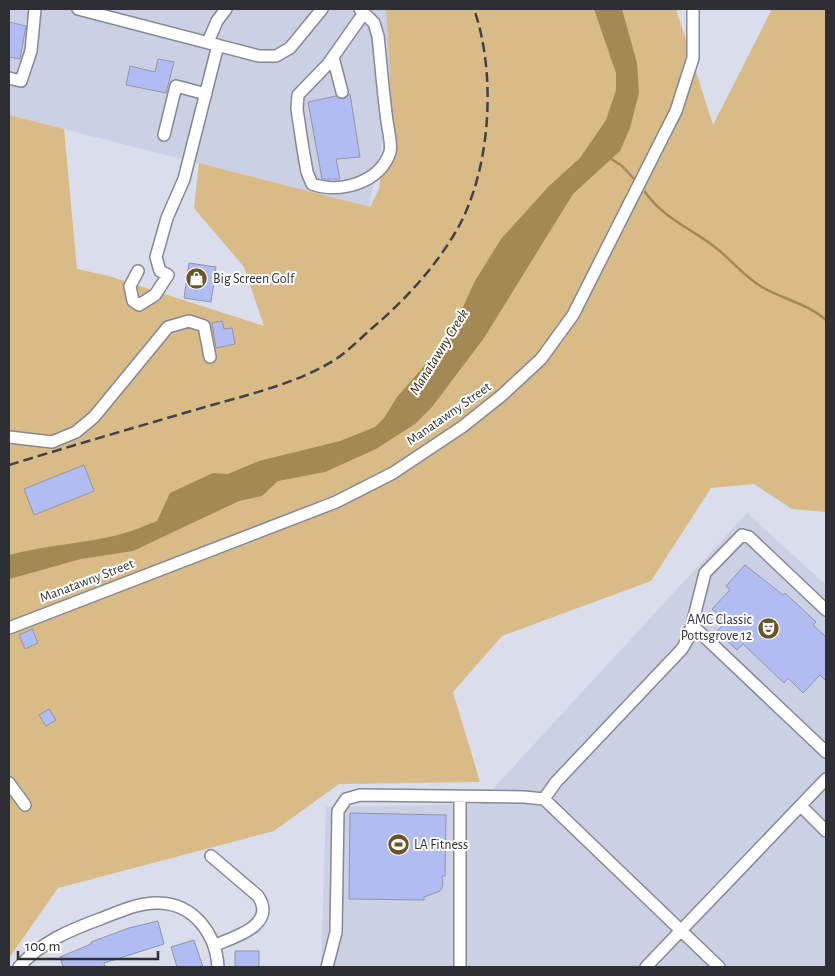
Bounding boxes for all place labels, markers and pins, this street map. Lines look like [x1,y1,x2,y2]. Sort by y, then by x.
shop icon: Big Screen Golf [185,267,209,291]
place label: Big Screen Golf [213,272,295,286]
place label: AMC Classic Pottsgrove 12 [681,613,753,643]
theatre icon: AMC Classic Pottsgrove 12 [756,616,780,640]
sports icon: LA Fitness [386,833,410,857]
place label: LA Fitness [414,838,468,852]

